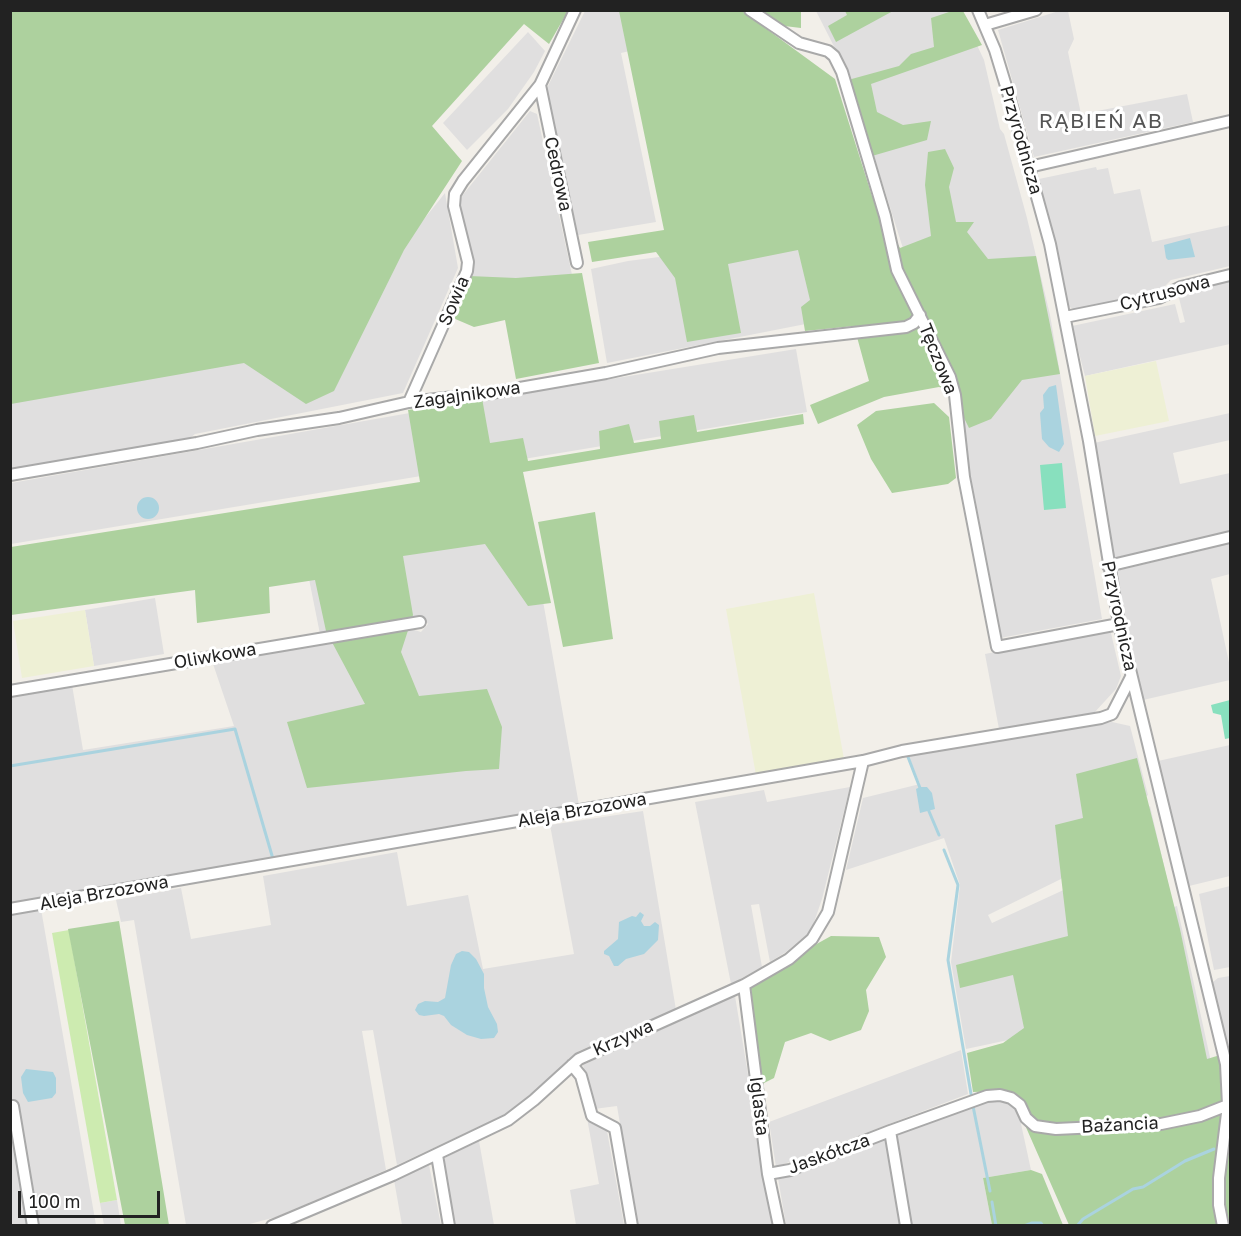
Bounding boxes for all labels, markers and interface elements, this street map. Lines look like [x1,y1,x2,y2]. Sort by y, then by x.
street label: Przyrodnicza [995,83,1047,197]
district label: RĄBIEŃ AB [1039,108,1163,134]
street label: Cedrowa [540,135,576,213]
street label: Cytrusowa [1118,271,1212,315]
street label: Sowia [434,273,474,329]
street label: Tęczowa [914,321,962,397]
street label: Zagajnikowa [412,377,522,413]
street label: Przyrodnicza [1097,559,1141,673]
street label: Oliwkowa [172,638,258,674]
street label: Aleja Brzozowa [516,788,648,832]
street label: Aleja Brzozowa [38,871,170,915]
street label: Krzywa [589,1015,657,1061]
street label: Iglasta [745,1075,773,1137]
street label: Bażancia [1081,1112,1159,1138]
street label: Jaskółcza [785,1129,873,1179]
scale bar [21,1179,164,1217]
text: 100 m [29,1190,80,1212]

